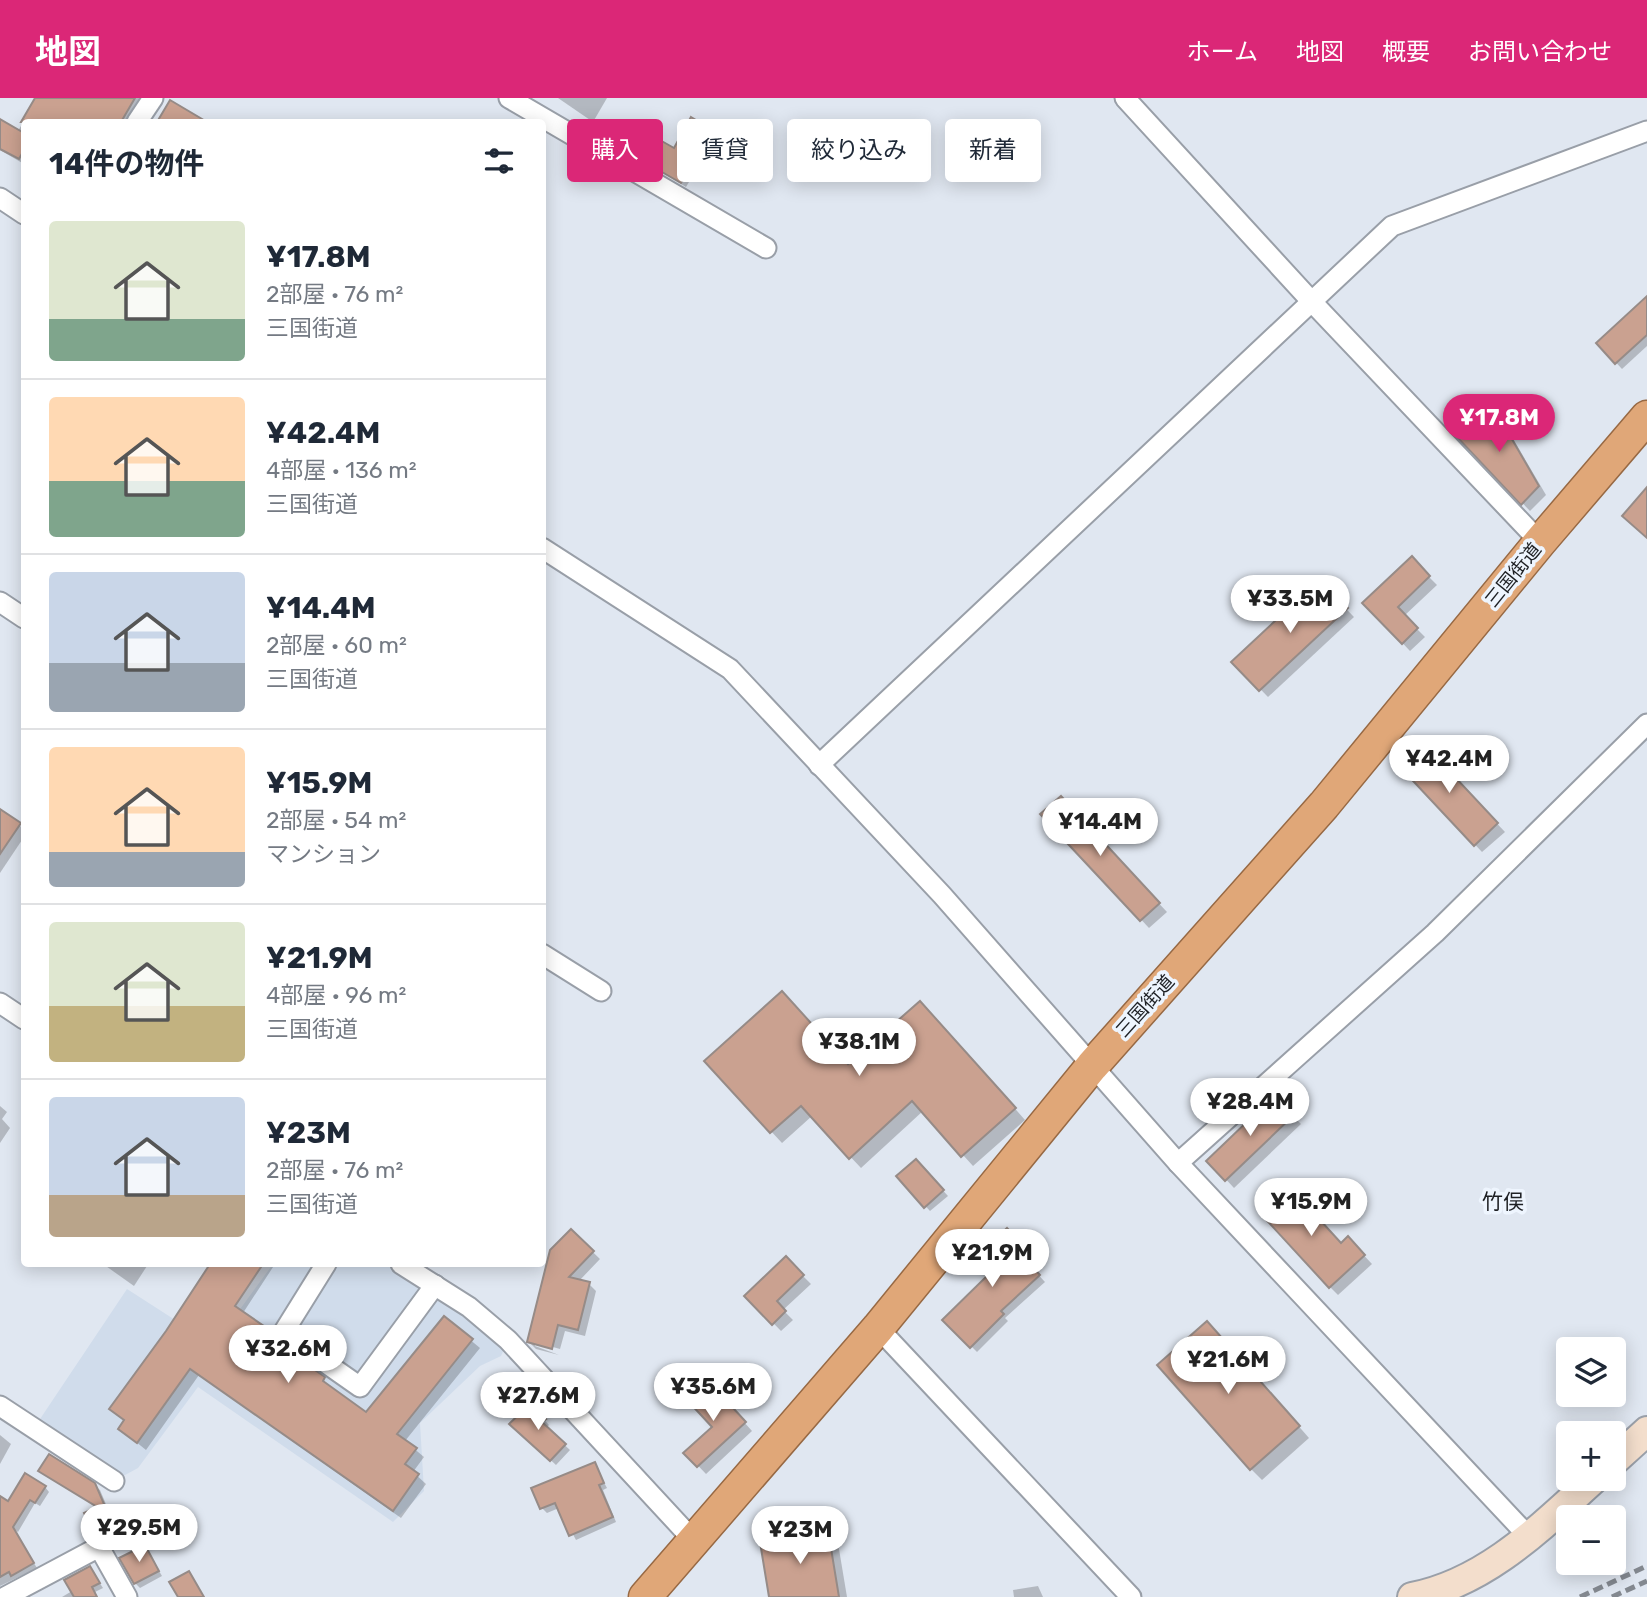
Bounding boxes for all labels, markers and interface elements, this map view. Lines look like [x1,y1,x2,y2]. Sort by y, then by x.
text: 地図 [35,32,101,71]
text: ホーム [1187,38,1258,66]
text: 地図 [1296,38,1344,66]
text: 概要 [1382,38,1430,66]
text: お問い合わせ [1468,38,1612,66]
chip: 購入 [567,119,663,182]
chip: 賃貸 [677,119,773,182]
chip: 絞り込み [787,119,931,182]
chip: 新着 [945,119,1041,182]
icon: filters [480,142,518,180]
text: 14件の物件 [49,146,204,182]
text: ¥17.8M [266,239,371,275]
icon: home [105,249,189,333]
text: 2部屋 · 76 m² [266,280,403,308]
text: 三国街道 [266,314,358,342]
pin: ¥17.8M [1442,394,1556,454]
text: ¥17.8M [1459,403,1539,431]
text: ¥42.4M [266,415,380,451]
icon: home [105,425,189,509]
text: 4部屋 · 136 m² [266,456,417,484]
text: 三国街道 [266,490,358,518]
street label: 三国街道 [1480,538,1546,612]
pin: ¥33.5M [1233,575,1347,635]
text: ¥33.5M [1247,584,1333,612]
text: ¥14.4M [266,590,376,626]
icon: home [105,600,189,684]
text: 2部屋 · 60 m² [266,631,407,659]
text: 三国街道 [266,665,358,693]
pin: ¥42.4M [1392,736,1506,795]
text: ¥42.4M [1405,744,1493,772]
text: ¥15.9M [266,765,372,801]
icon: home [105,775,189,859]
pin: ¥14.4M [1043,798,1157,858]
text: 2部屋 · 54 m² [266,806,406,834]
text: ¥14.4M [1058,807,1142,835]
text: マンション [266,840,381,868]
text: ¥21.9M [266,940,372,976]
icon: home [105,950,189,1034]
street label: 三国街道 [1111,970,1179,1042]
text: 4部屋 · 96 m² [266,981,406,1009]
text: 三国街道 [266,1015,358,1043]
pin: ¥38.1M [802,1018,916,1078]
text: ¥38.1M [818,1027,900,1055]
pin: ¥28.4M [1193,1079,1307,1138]
text: ¥28.4M [1206,1087,1294,1115]
text: ¥23M [266,1115,351,1151]
icon: home [105,1125,189,1209]
text: 2部屋 · 76 m² [266,1156,403,1184]
pin: ¥15.9M [1254,1178,1368,1238]
text: ¥15.9M [1270,1187,1352,1215]
district label: 竹俣 [1482,1189,1524,1214]
text: 三国街道 [266,1190,358,1218]
pin: ¥21.9M [935,1230,1049,1289]
text: ¥21.9M [951,1238,1033,1266]
pin: ¥32.6M [231,1326,345,1385]
text: ¥32.6M [245,1334,331,1362]
pin: ¥21.6M [1171,1336,1285,1396]
map controls [1556,1337,1626,1575]
button: layers [1556,1337,1626,1407]
text: ¥21.6M [1187,1345,1269,1373]
pin: ¥35.6M [656,1364,770,1423]
pin: ¥27.6M [481,1372,595,1432]
text: ¥35.6M [670,1372,756,1400]
text: ¥27.6M [496,1381,580,1409]
button: + [1556,1421,1626,1491]
pin: ¥29.5M [82,1504,196,1564]
button: − [1556,1505,1626,1575]
pin: ¥23M [759,1506,841,1566]
text: ¥29.5M [97,1513,181,1541]
text: ¥23M [768,1515,833,1543]

